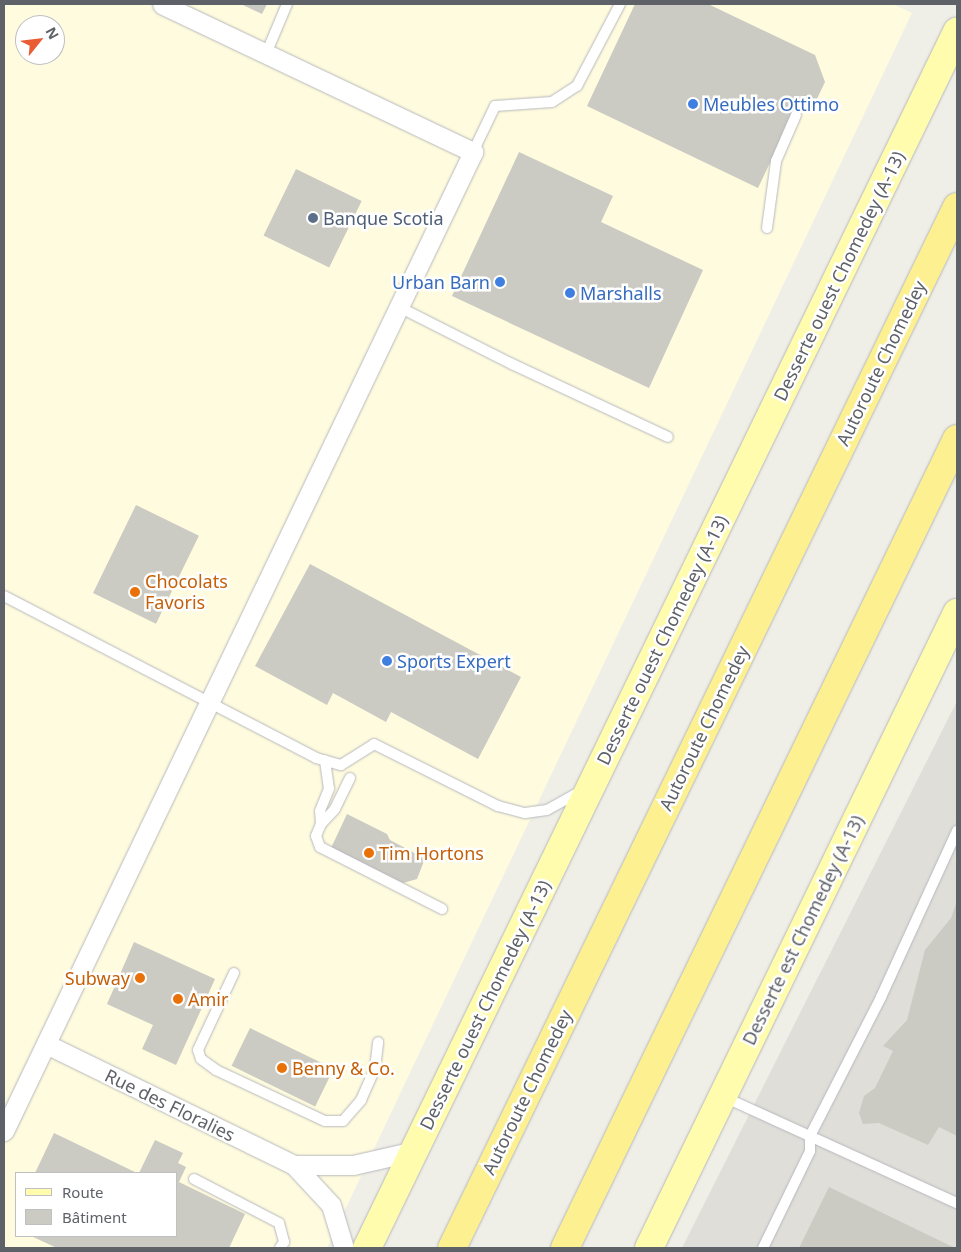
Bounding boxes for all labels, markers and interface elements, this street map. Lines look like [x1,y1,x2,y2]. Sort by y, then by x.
north arrow [15,15,65,65]
text: N [42,23,64,43]
place label: Meubles Ottimo [703,93,839,115]
marker: Meubles Ottimo [687,98,699,110]
street label: Desserte ouest Chomedey (A-13) [769,148,909,404]
place label: Banque Scotia [323,207,444,229]
marker: Banque Scotia [307,212,319,224]
place label: Urban Barn [392,271,490,293]
marker: Urban Barn [494,276,506,288]
street label: Autoroute Chomedey [832,277,930,449]
place label: Marshalls [580,282,662,304]
marker: Marshalls [564,287,576,299]
street label: Desserte ouest Chomedey (A-13) [592,512,732,768]
place label: Chocolats Favoris [145,571,228,614]
marker: Chocolats Favoris [129,586,141,598]
street label: Autoroute Chomedey [655,642,753,814]
place label: Sports Expert [397,650,511,672]
marker: Sports Expert [381,655,393,667]
street label: Desserte est Chomedey (A-13) [738,811,868,1049]
place label: Tim Hortons [379,842,484,864]
marker: Tim Hortons [363,847,375,859]
street label: Desserte ouest Chomedey (A-13) [415,877,555,1133]
place label: Subway [65,967,130,989]
marker: Subway [134,972,146,984]
place label: Amir [188,988,228,1010]
marker: Amir [172,993,184,1005]
street label: Autoroute Chomedey [478,1006,576,1178]
place label: Benny & Co. [292,1057,395,1079]
marker: Benny & Co. [276,1062,288,1074]
street label: Rue des Floralies [102,1064,238,1146]
legend [15,1172,178,1237]
text: Route [62,1182,104,1202]
text: Bâtiment [62,1207,127,1227]

